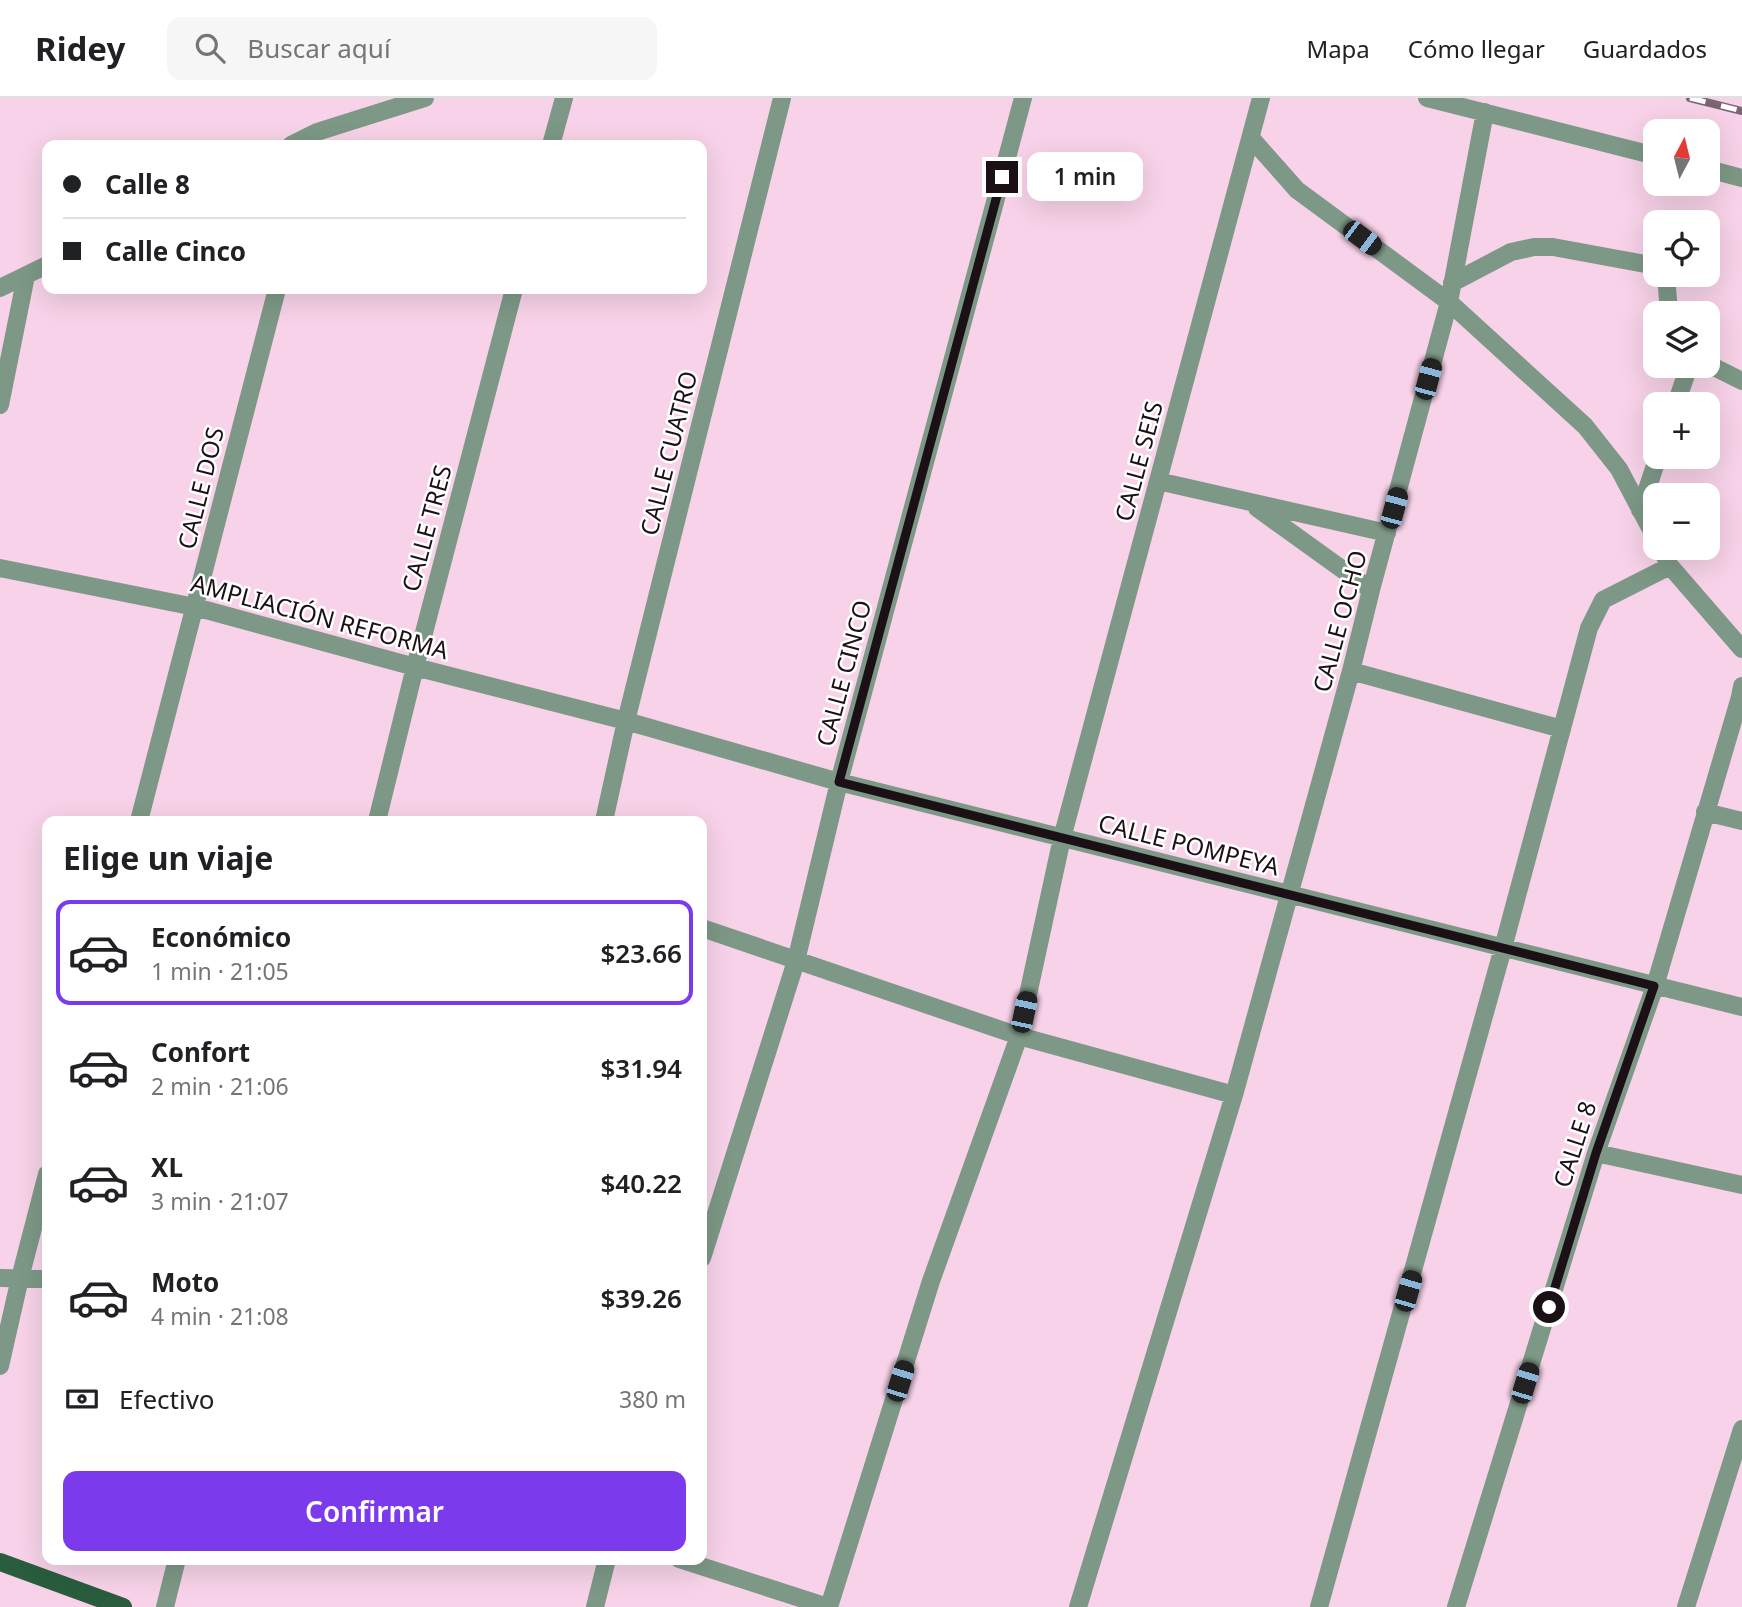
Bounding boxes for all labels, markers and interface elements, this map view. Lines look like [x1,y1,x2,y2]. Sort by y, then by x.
search box [167,17,657,80]
text: Ridey [35,26,125,71]
icon: search [191,29,229,67]
text: Buscar aquí [247,30,391,66]
text: Mapa [1306,32,1370,65]
text: Cómo llegar [1408,32,1545,65]
text: Guardados [1583,32,1707,65]
north arrow [1643,119,1720,196]
map controls [1643,119,1720,560]
callout: 1 min [1026,153,1142,202]
text: 1 min [1054,160,1116,192]
route end [986,161,1018,193]
text: Calle 8 [105,166,190,202]
button: locate [1643,210,1720,287]
car [1339,217,1386,259]
text: Calle Cinco [105,233,246,269]
button: layers [1643,301,1720,378]
car [1413,356,1444,402]
street label: CALLE CUATRO [632,367,704,539]
button: + [1643,392,1720,469]
street label: CALLE SEIS [1106,397,1170,525]
street label: CALLE DOS [169,424,231,552]
street label: CALLE TRES [393,461,459,595]
button: − [1643,483,1720,560]
car [1379,485,1410,531]
street label: CALLE OCHO [1304,546,1374,696]
street label: AMPLIACIÓN REFORMA [188,566,453,666]
street label: CALLE CINCO [808,596,878,750]
street label: CALLE POMPEYA [1095,806,1284,883]
text: Elige un viaje [63,836,273,879]
text: Económico [151,919,291,955]
icon: car [67,921,130,984]
text: $23.66 [600,935,682,971]
text: 1 min · 21:05 [151,955,289,987]
car [1010,989,1039,1035]
text: Confort [151,1034,250,1070]
icon: car [67,1036,130,1099]
text: $31.94 [600,1050,682,1086]
text: 2 min · 21:06 [151,1070,289,1102]
street label: CALLE 8 [1545,1097,1603,1191]
text: XL [151,1149,183,1185]
icon: car [67,1151,130,1214]
text: $40.22 [600,1165,682,1201]
text: 3 min · 21:07 [151,1185,289,1217]
text: Moto [151,1264,219,1300]
icon: car [67,1266,130,1329]
car [1393,1268,1424,1314]
text: $39.26 [600,1280,682,1316]
route start [1533,1291,1565,1323]
text: 4 min · 21:08 [151,1300,289,1332]
car [884,1358,917,1404]
car [1509,1360,1542,1406]
icon: cash [63,1380,101,1418]
text: Efectivo [119,1381,215,1417]
text: 380 m [619,1383,686,1415]
button: Confirmar [63,1471,686,1551]

